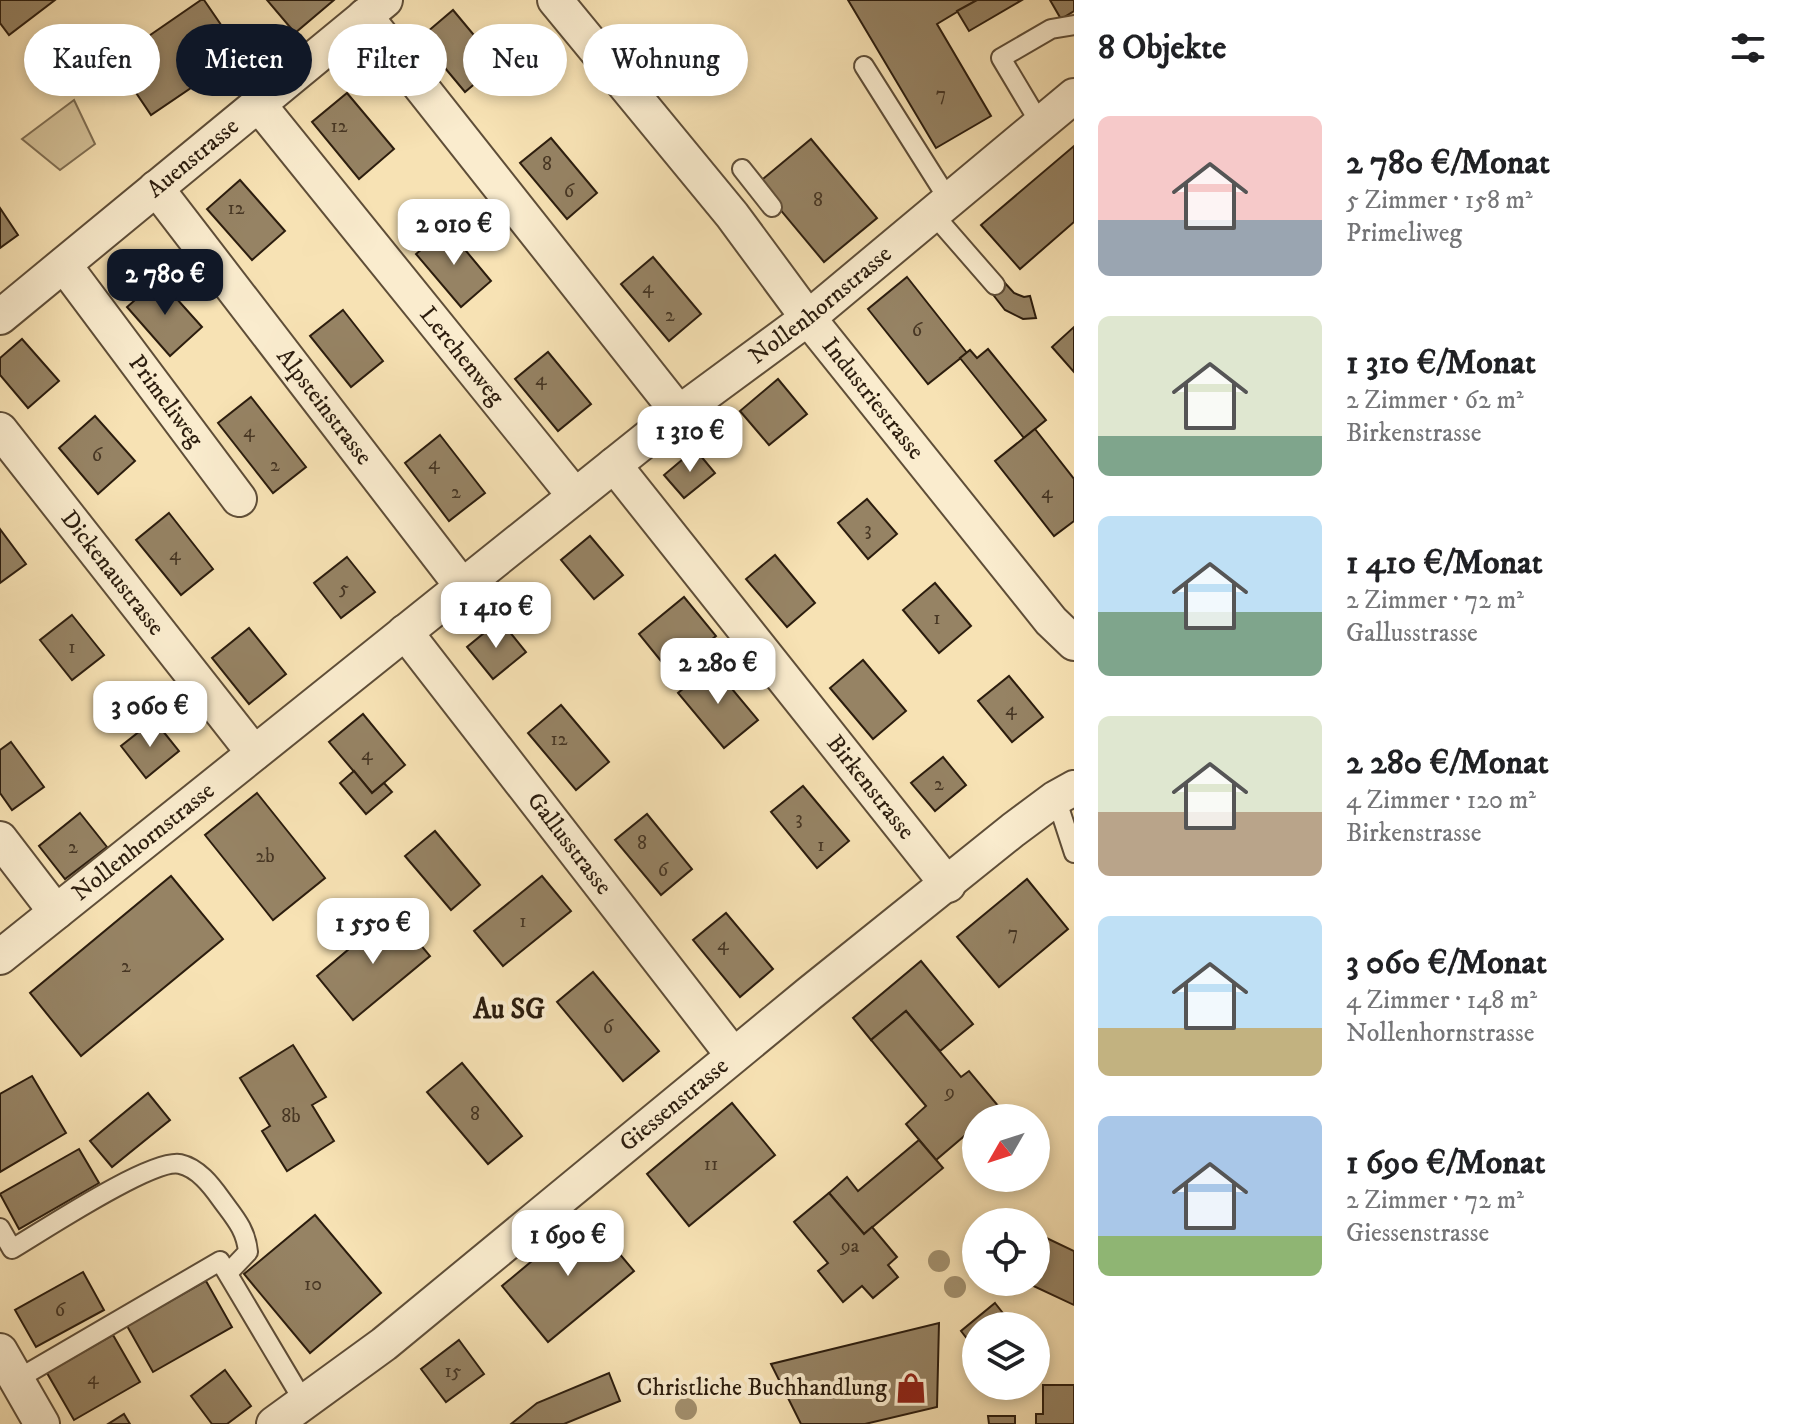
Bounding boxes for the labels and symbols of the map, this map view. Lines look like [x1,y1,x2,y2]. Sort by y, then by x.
house number: 7 [936,82,946,107]
street label: Auenstrasse [141,111,245,205]
house number: 12 [330,114,348,139]
house number: 8 [542,152,552,177]
house number: 6 [564,179,575,204]
house number: 8 [813,188,823,213]
house number: 12 [227,196,245,221]
pin: 2 010 € [380,199,528,267]
street label: Nollenhornstrasse [743,239,898,371]
pin: 2 780 € [91,249,239,317]
house number: 4 [642,275,654,300]
street label: Lerchenweg [413,301,511,412]
house number: 2 [665,303,675,328]
house number: 6 [912,318,923,343]
street label: Industriestrasse [815,332,931,466]
street label: Alpsteinstrasse [270,342,379,471]
street label: Primeliweg [122,349,210,453]
house number: 4 [535,367,547,392]
pin: 1 310 € [616,406,764,474]
house number: 4 [243,419,255,444]
house number: 6 [92,443,103,468]
house number: 4 [428,451,440,476]
house number: 2 [270,453,280,478]
house number: 2 [451,480,461,505]
house number: 4 [1041,480,1053,505]
street label: Dickenaustrasse [54,504,171,642]
house number: 3 [864,517,872,542]
house number: 4 [169,542,181,567]
house number: 5 [339,576,349,601]
pin: 1 410 € [422,582,570,650]
house number: 1 [933,606,941,631]
house number: 1 [68,635,76,660]
pin: 2 280 € [644,638,792,706]
pin: 3 060 € [76,681,224,749]
house number: 4 [1005,697,1017,722]
house number: 12 [550,727,568,752]
street label: Birkenstrasse [820,729,921,846]
house number: 4 [361,742,373,767]
house number: 2 [934,772,944,797]
street label: Nollenhornstrasse [66,776,221,908]
street label: Gallusstrasse [520,786,618,901]
house number: 3 [795,806,803,831]
house number: 8 [637,831,647,856]
house number: 1 [817,833,825,858]
house number: 2 [68,835,78,860]
house number: 2b [255,844,275,869]
house number: 6 [658,858,669,883]
pin: 1 550 € [299,898,447,966]
house number: 1 [519,909,527,934]
house number: 7 [1008,921,1018,946]
house number: 4 [717,932,729,957]
house number: 2 [121,954,131,979]
district label: Au SG [472,992,545,1027]
house number: 6 [603,1015,614,1040]
street label: Giessenstrasse [614,1051,735,1159]
house number: 9 [944,1080,955,1105]
house number: 8 [470,1102,480,1127]
house number: 8b [281,1104,301,1129]
north arrow [962,1104,1050,1192]
house number: 11 [704,1152,718,1177]
pin: 1 690 € [494,1210,642,1278]
house number: 9a [840,1234,860,1259]
house number: 10 [304,1272,322,1297]
house number: 6 [55,1298,66,1323]
house number: 15 [444,1359,462,1384]
house number: 4 [87,1366,99,1391]
shop icon: Christliche Buchhandlung [894,1371,928,1405]
place label: Christliche Buchhandlung [636,1373,887,1403]

